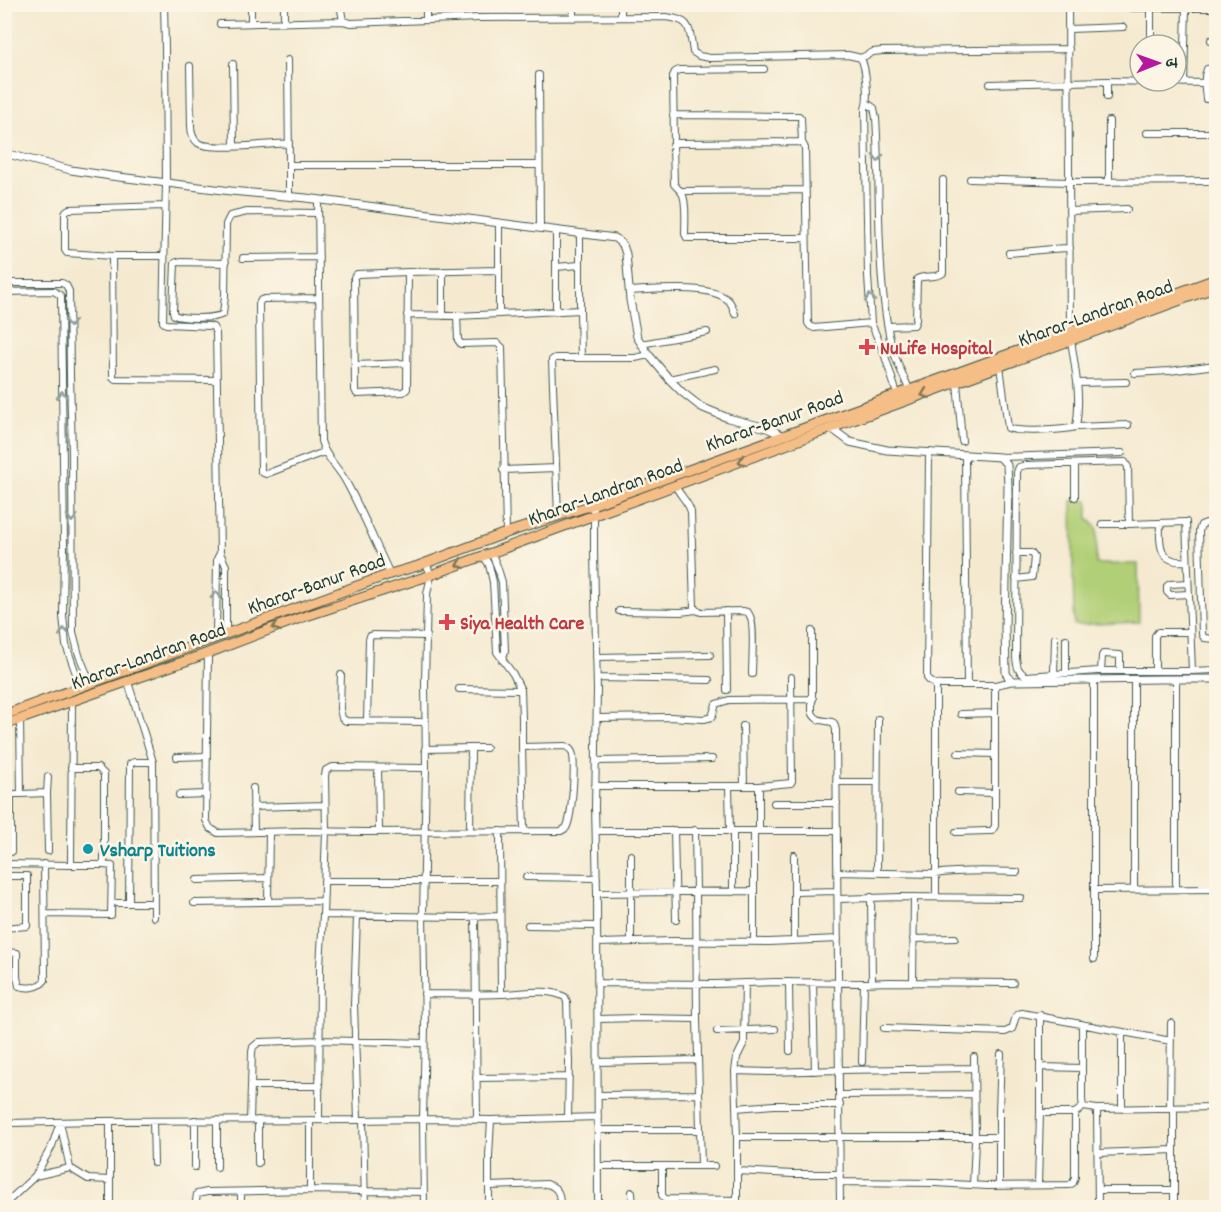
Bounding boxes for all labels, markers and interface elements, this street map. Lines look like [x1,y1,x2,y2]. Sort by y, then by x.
north arrow [1128,33,1188,93]
text: उ [1159,57,1182,68]
one-way arrow [872,154,884,163]
street label: Kharar-Landran Road [1015,274,1177,356]
one-way arrow [863,293,876,302]
one-way arrow [64,319,76,328]
place label: NuLife Hospital [880,336,993,364]
marker: NuLife Hospital [858,338,876,356]
street label: Kharar-Banur Road [702,385,848,461]
one-way arrow [920,386,931,399]
one-way arrow [56,391,68,400]
street label: Kharar-Landran Road [525,453,687,535]
one-way arrow [737,453,748,466]
one-way arrow [66,514,79,523]
street label: Kharar-Banur Road [244,548,390,624]
one-way arrow [455,557,466,569]
one-way arrow [210,591,222,600]
place label: Siya Health Care [460,611,585,639]
marker: Siya Health Care [438,613,456,631]
street label: Kharar-Landran Road [68,617,230,699]
one-way arrow [271,620,282,633]
one-way arrow [58,627,71,637]
place label: Vsharp Tuitions [100,838,216,866]
marker: Vsharp Tuitions [81,842,95,856]

